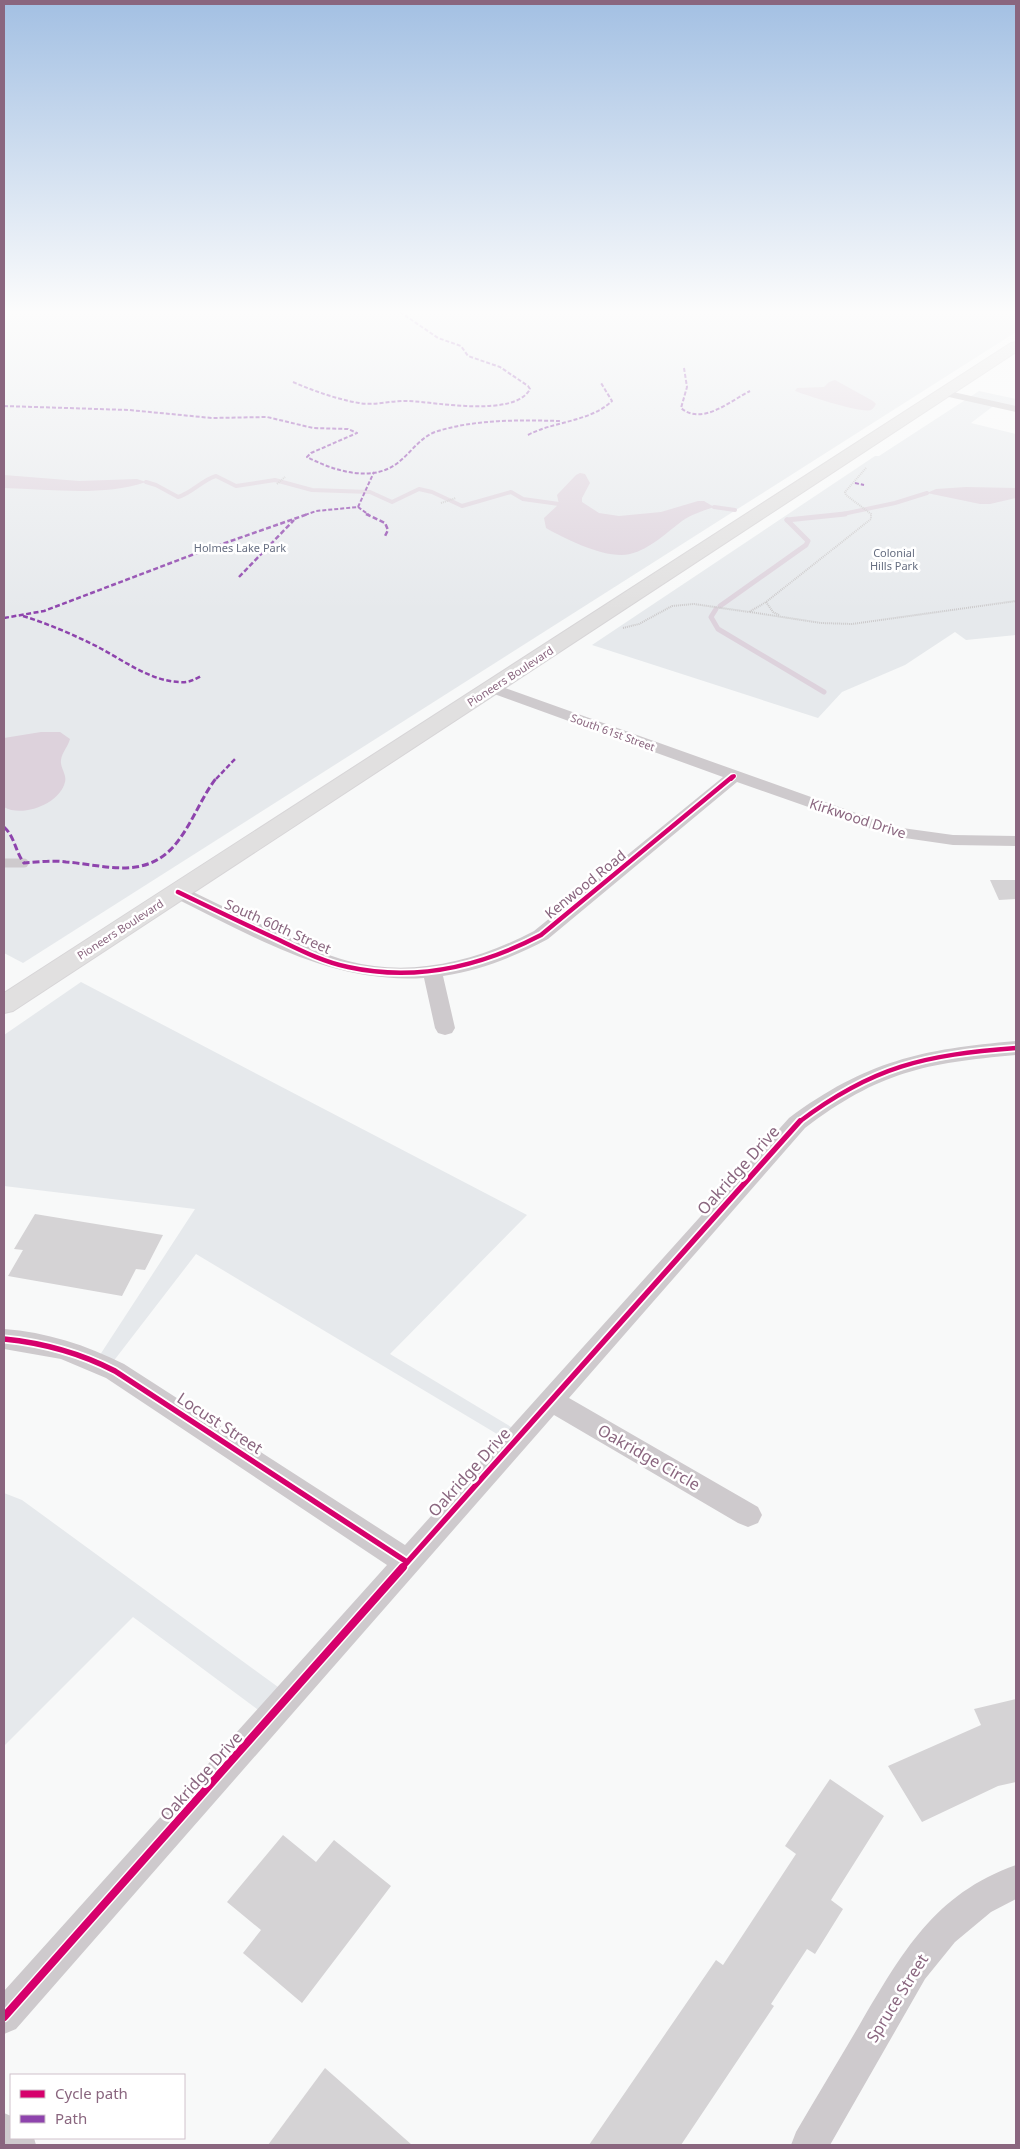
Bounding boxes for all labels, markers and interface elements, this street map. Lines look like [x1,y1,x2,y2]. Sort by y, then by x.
park label: Holmes Lake Park [194,540,286,555]
park label: Colonial Hills Park [870,545,918,573]
street label: Pioneers Boulevard [464,642,556,710]
street label: South 61st Street [569,710,657,754]
street label: Kirkwood Drive [807,793,909,843]
street label: Kenwood Road [541,845,629,923]
street label: South 60th Street [222,894,334,958]
street label: Pioneers Boulevard [74,895,166,963]
street label: Oakridge Drive [692,1121,784,1219]
street label: Locust Street [173,1387,267,1459]
street label: Oakridge Circle [594,1419,704,1495]
street label: Oakridge Drive [423,1423,515,1521]
street label: Oakridge Drive [155,1727,247,1825]
street label: Spruce Street [861,1949,933,2047]
legend [10,2074,185,2139]
text: Cycle path [55,2083,128,2103]
text: Path [55,2108,87,2128]

